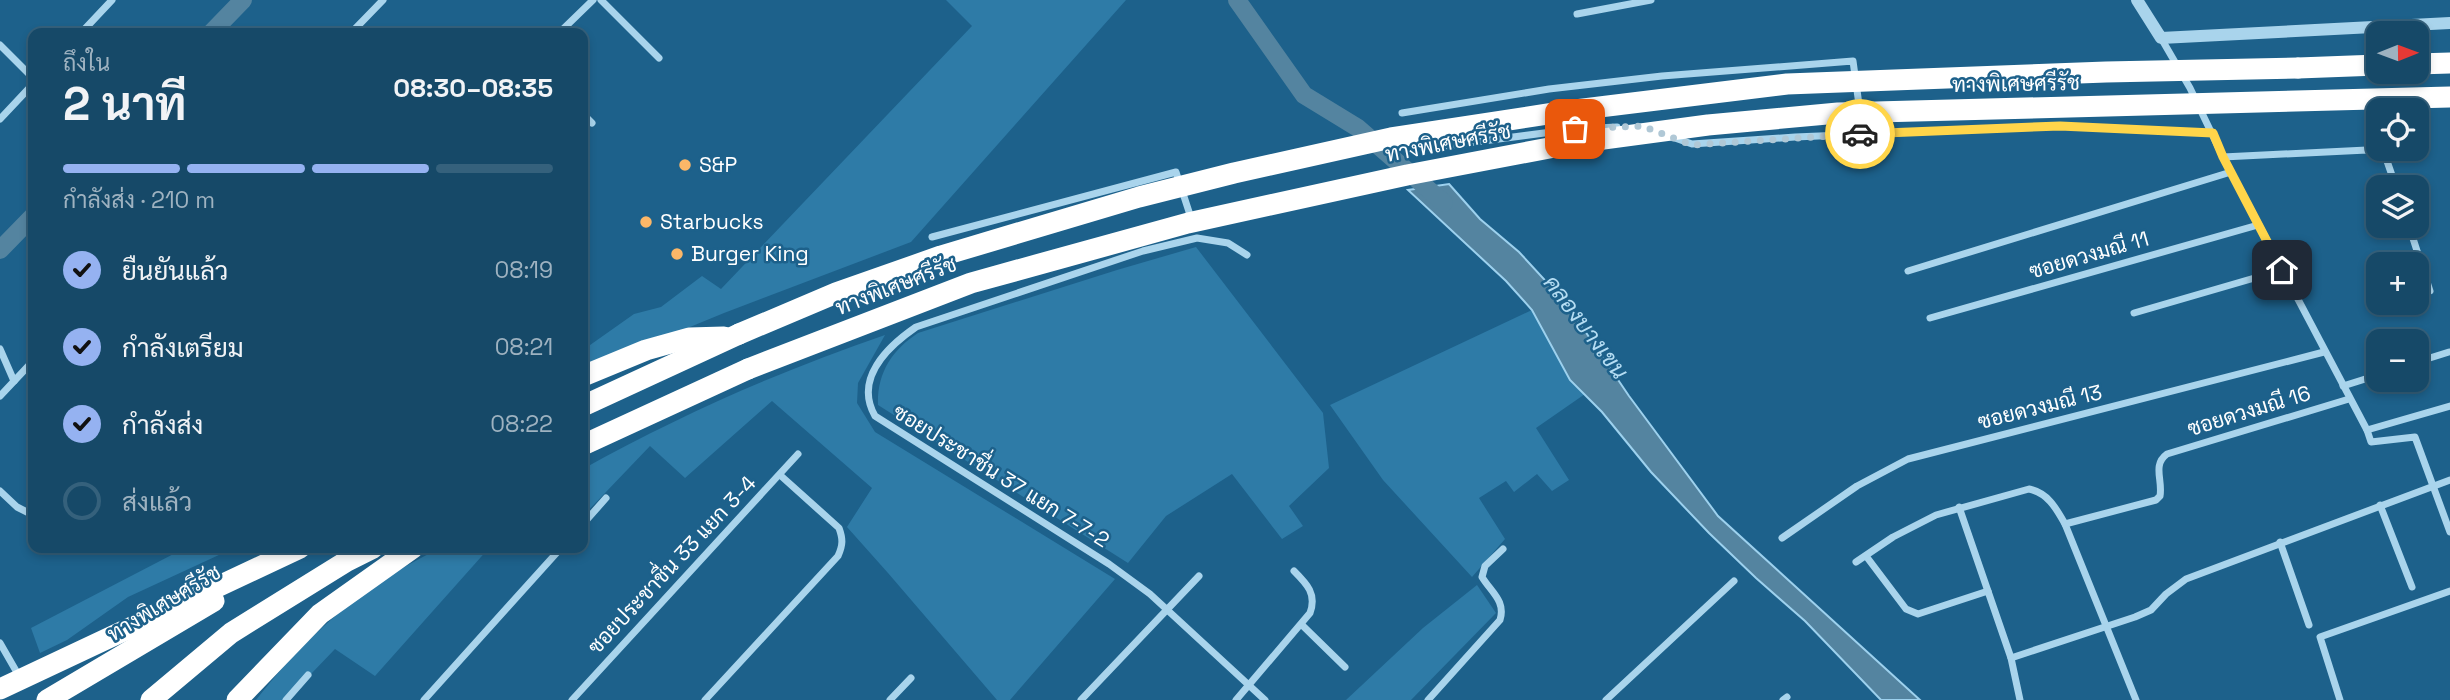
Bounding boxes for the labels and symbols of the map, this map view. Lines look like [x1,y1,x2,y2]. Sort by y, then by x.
north arrow [2366,21,2429,84]
street label: ทางพิเศษศรีรัช [1952,69,2080,98]
pin [1545,99,1605,159]
courier [1825,99,1895,169]
street label: ทางพิเศษศรีรัช [1383,117,1513,168]
place label: S&P [699,151,737,178]
marker: S&P [677,157,693,173]
place label: Starbucks [660,208,764,235]
marker: Starbucks [638,214,654,230]
street label: ซอยดวงมณี 11 [2026,225,2152,284]
place label: Burger King [691,240,809,267]
pin [2252,240,2312,300]
marker: Burger King [669,246,685,262]
street label: ทางพิเศษศรีรัช [831,250,960,321]
water label: คลองบางเขน [1537,269,1635,385]
street label: ซอยดวงมณี 13 [1975,378,2105,435]
street label: ซอยดวงมณี 16 [2184,379,2314,442]
street label: ซอยประชาชื่น 37 แยก 7-7-2 [888,393,1118,553]
street label: ซอยประชาชื่น 33 แยก 3-4 [577,466,762,660]
street label: ทางพิเศษศรีรัช [102,558,225,647]

